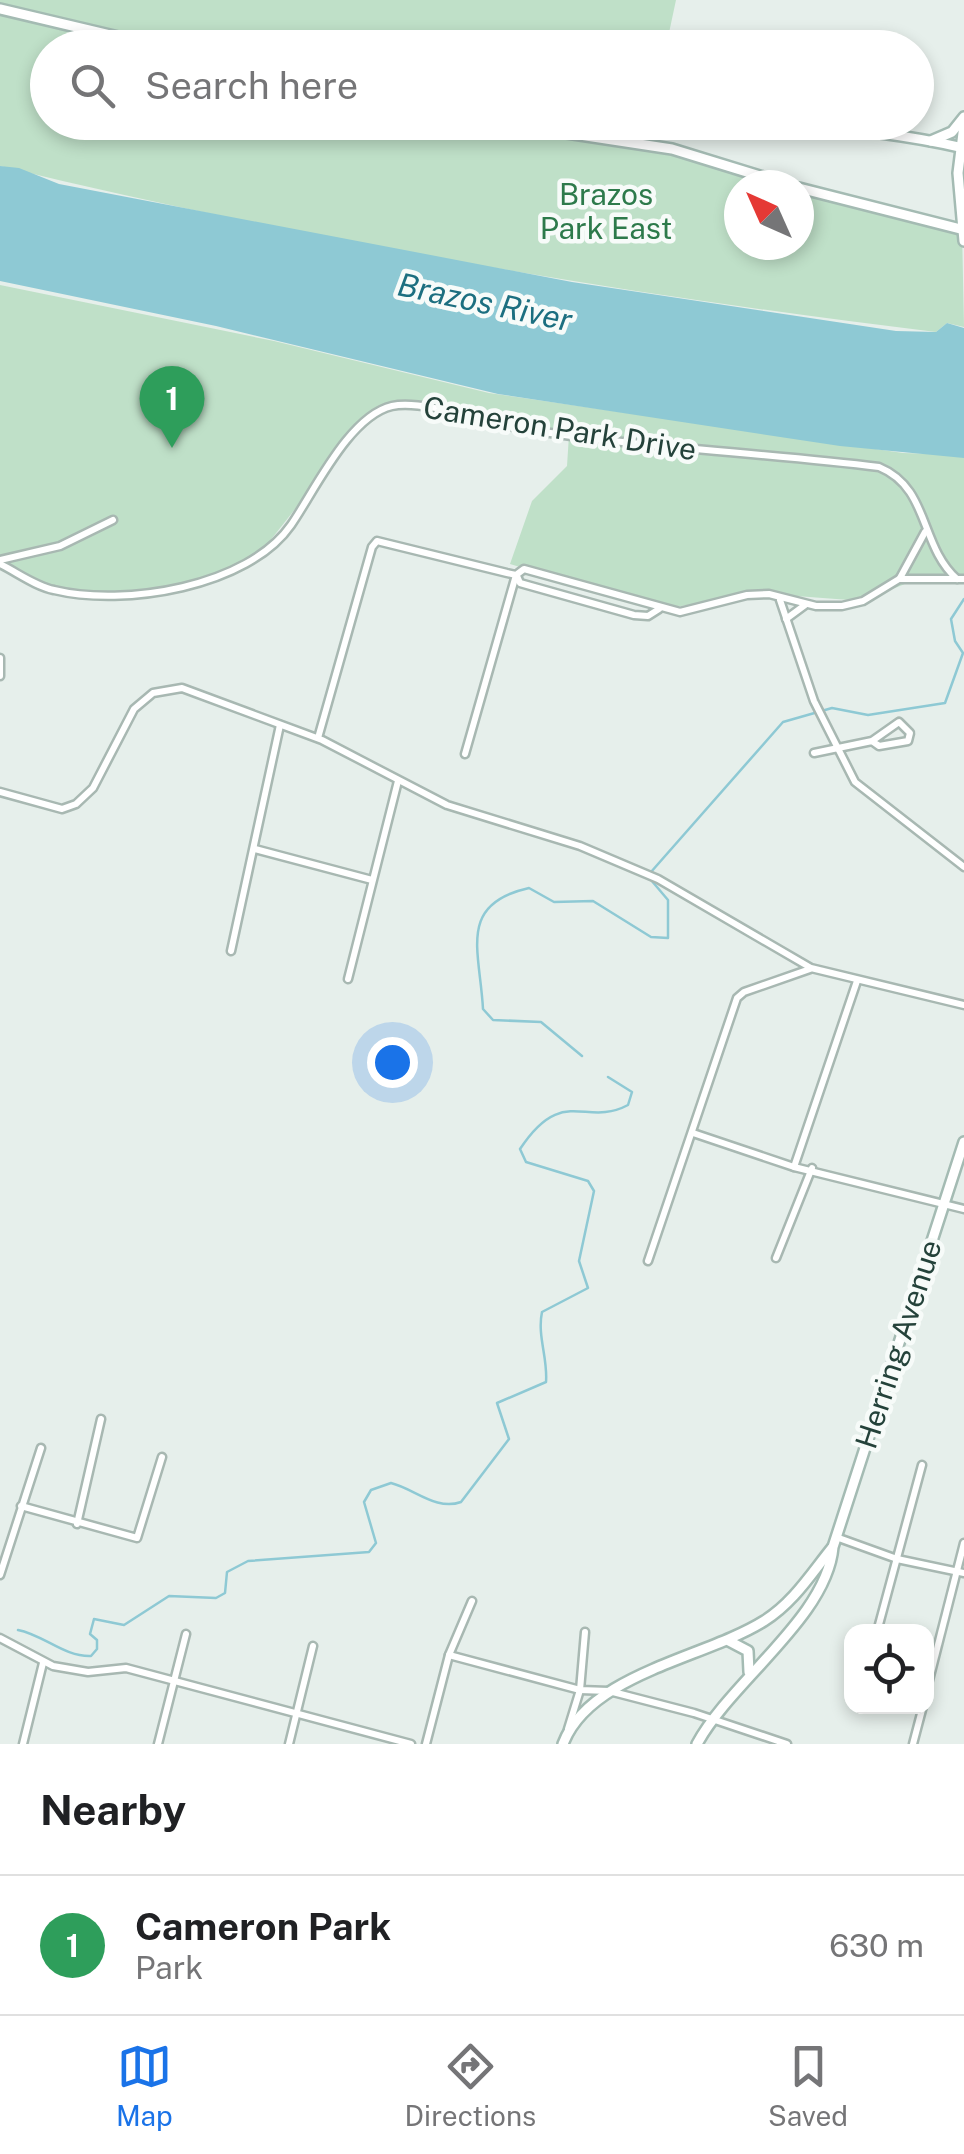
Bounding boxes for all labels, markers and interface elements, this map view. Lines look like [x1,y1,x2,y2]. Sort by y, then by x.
search box [30,30,934,140]
icon: search [65,58,120,113]
text: Search here [145,63,358,108]
north arrow [724,170,814,260]
park label: Brazos Park East [540,176,672,246]
water label: Brazos River [394,265,577,339]
pin: 1 [140,366,204,448]
street label: Cameron Park Drive [421,389,699,467]
your location [367,1037,418,1088]
street label: Herring Avenue [847,1235,949,1453]
map controls [844,1624,934,1714]
button: locate [844,1624,934,1714]
text: Nearby [40,1785,186,1834]
text: Cameron Park [135,1904,391,1949]
text: 1 [66,1927,79,1964]
text: 630 m [829,1927,924,1964]
text: Park [135,1949,203,1986]
tab: Map [116,2039,173,2132]
tab: Directions [405,2039,536,2132]
tab: Saved [768,2039,848,2132]

